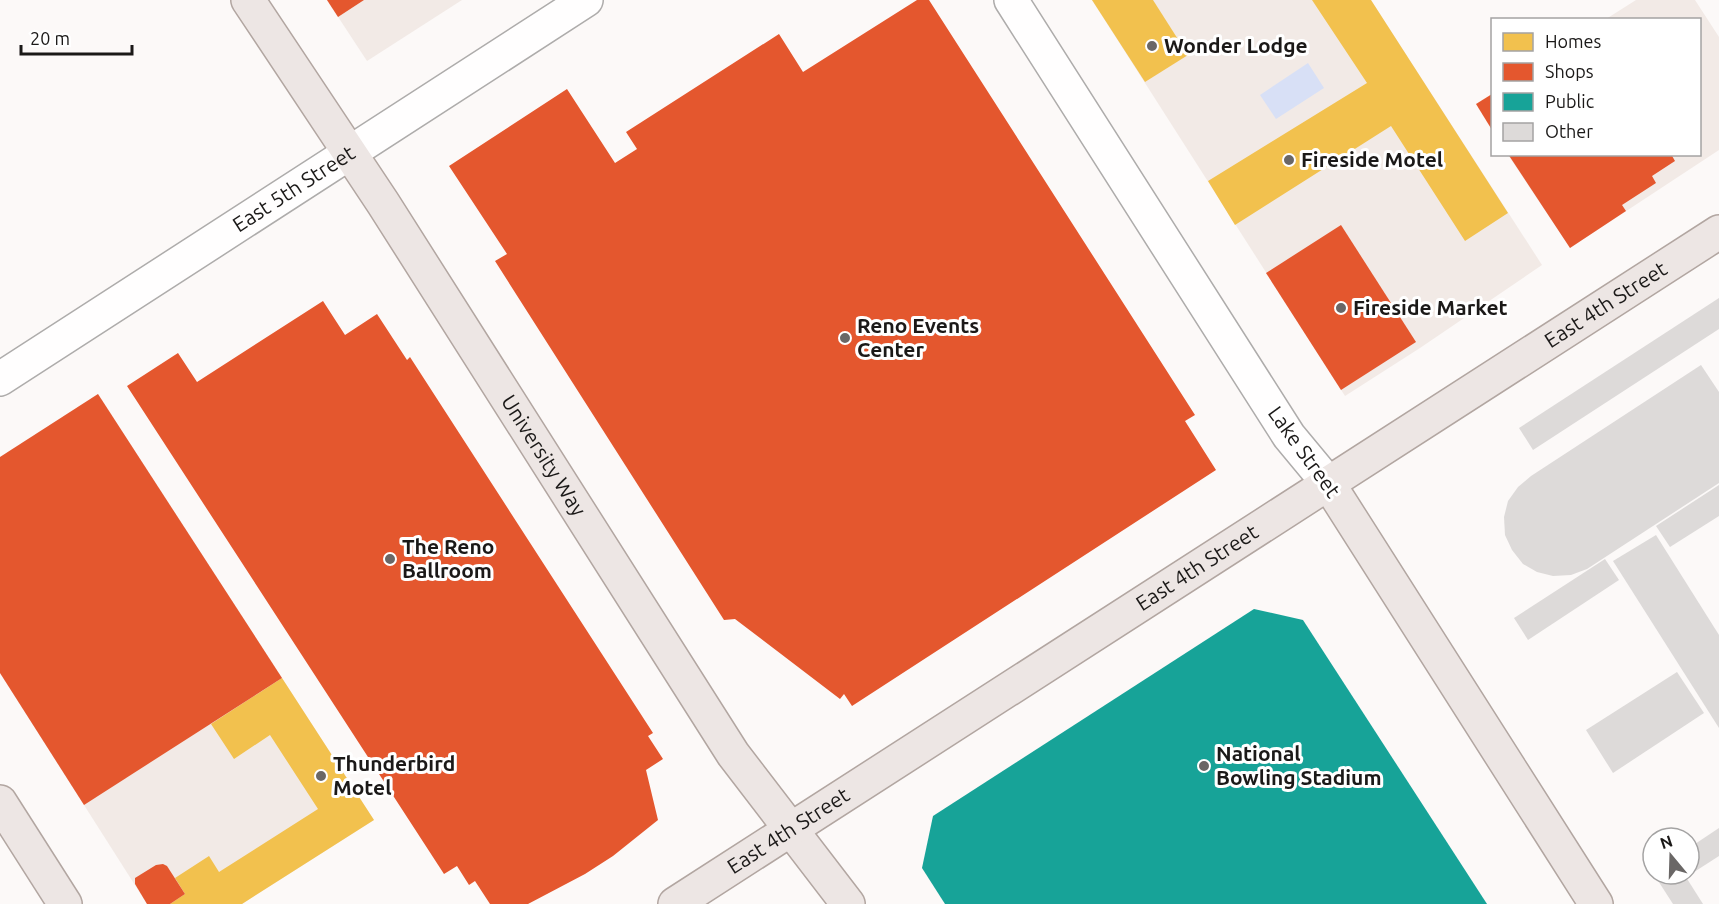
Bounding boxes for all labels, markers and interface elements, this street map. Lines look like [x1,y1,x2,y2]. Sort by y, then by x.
scale bar [21,18,132,56]
legend [1491,18,1701,156]
text: 20 m [30,28,70,48]
text: Homes [1545,31,1602,51]
place label: Wonder Lodge [1164,33,1308,57]
marker: Wonder Lodge [1145,39,1159,53]
text: Shops [1545,61,1594,81]
text: Public [1545,91,1594,111]
text: Other [1545,121,1593,141]
street label: East 5th Street [228,140,359,236]
place label: Fireside Motel [1301,147,1443,171]
marker: Fireside Motel [1282,153,1296,167]
street label: East 4th Street [1540,256,1671,352]
place label: Fireside Market [1353,295,1508,319]
marker: Fireside Market [1334,301,1348,315]
place label: Reno Events Center [857,313,979,361]
marker: Reno Events Center [838,331,852,345]
street label: University Way [497,390,592,520]
street label: Lake Street [1264,401,1346,502]
street label: East 4th Street [1131,519,1262,615]
place label: The Reno Ballroom [402,534,494,582]
marker: The Reno Ballroom [383,552,397,566]
place label: National Bowling Stadium [1216,741,1382,789]
place label: Thunderbird Motel [333,751,455,799]
marker: National Bowling Stadium [1197,759,1211,773]
marker: Thunderbird Motel [314,769,328,783]
street label: East 4th Street [722,782,853,878]
north arrow [1641,826,1701,886]
text: N [1658,831,1675,852]

